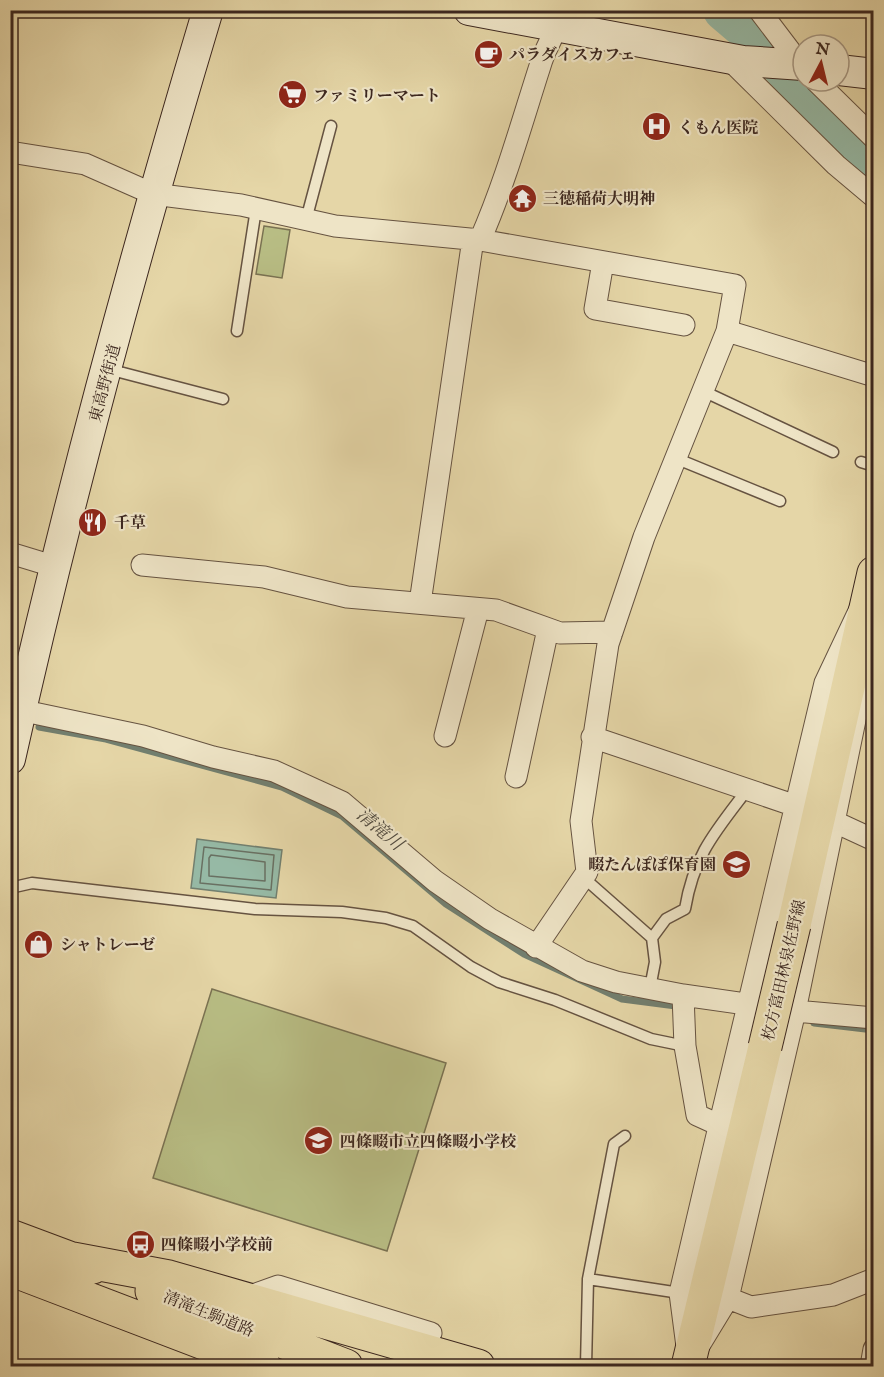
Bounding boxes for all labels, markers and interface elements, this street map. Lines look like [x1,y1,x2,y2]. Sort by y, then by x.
north arrow [791,33,851,93]
cafe icon: パラダイスカフェ [472,38,504,70]
text: N [814,39,831,61]
place label: パラダイスカフェ [509,46,636,66]
supermarket icon: ファミリーマート [276,79,308,111]
place label: ファミリーマート [313,87,441,107]
hospital icon: くもん医院 [641,111,673,143]
place label: くもん医院 [678,119,758,139]
temple icon: 三徳稲荷大明神 [506,182,538,214]
place label: 三徳稲荷大明神 [543,190,655,210]
street label: 東高野街道 [86,342,126,425]
restaurant icon: 千草 [77,506,109,538]
place label: 千草 [114,514,146,534]
water label: 清滝川 [351,804,409,858]
school or university icon: 畷たんぽぽ保育園 [721,848,753,880]
place label: 畷たんぽぽ保育園 [588,856,716,876]
street label: 枚方富田林泉佐野線 [759,898,811,1043]
shop icon: シャトレーゼ [23,928,55,960]
place label: シャトレーゼ [60,936,155,956]
school or university icon: 四條畷市立四條畷小学校 [303,1125,335,1157]
place label: 四條畷市立四條畷小学校 [340,1133,517,1153]
bus stop icon: 四條畷小学校前 [124,1228,156,1260]
place label: 四條畷小学校前 [161,1236,273,1256]
street label: 清滝生駒道路 [160,1288,257,1342]

